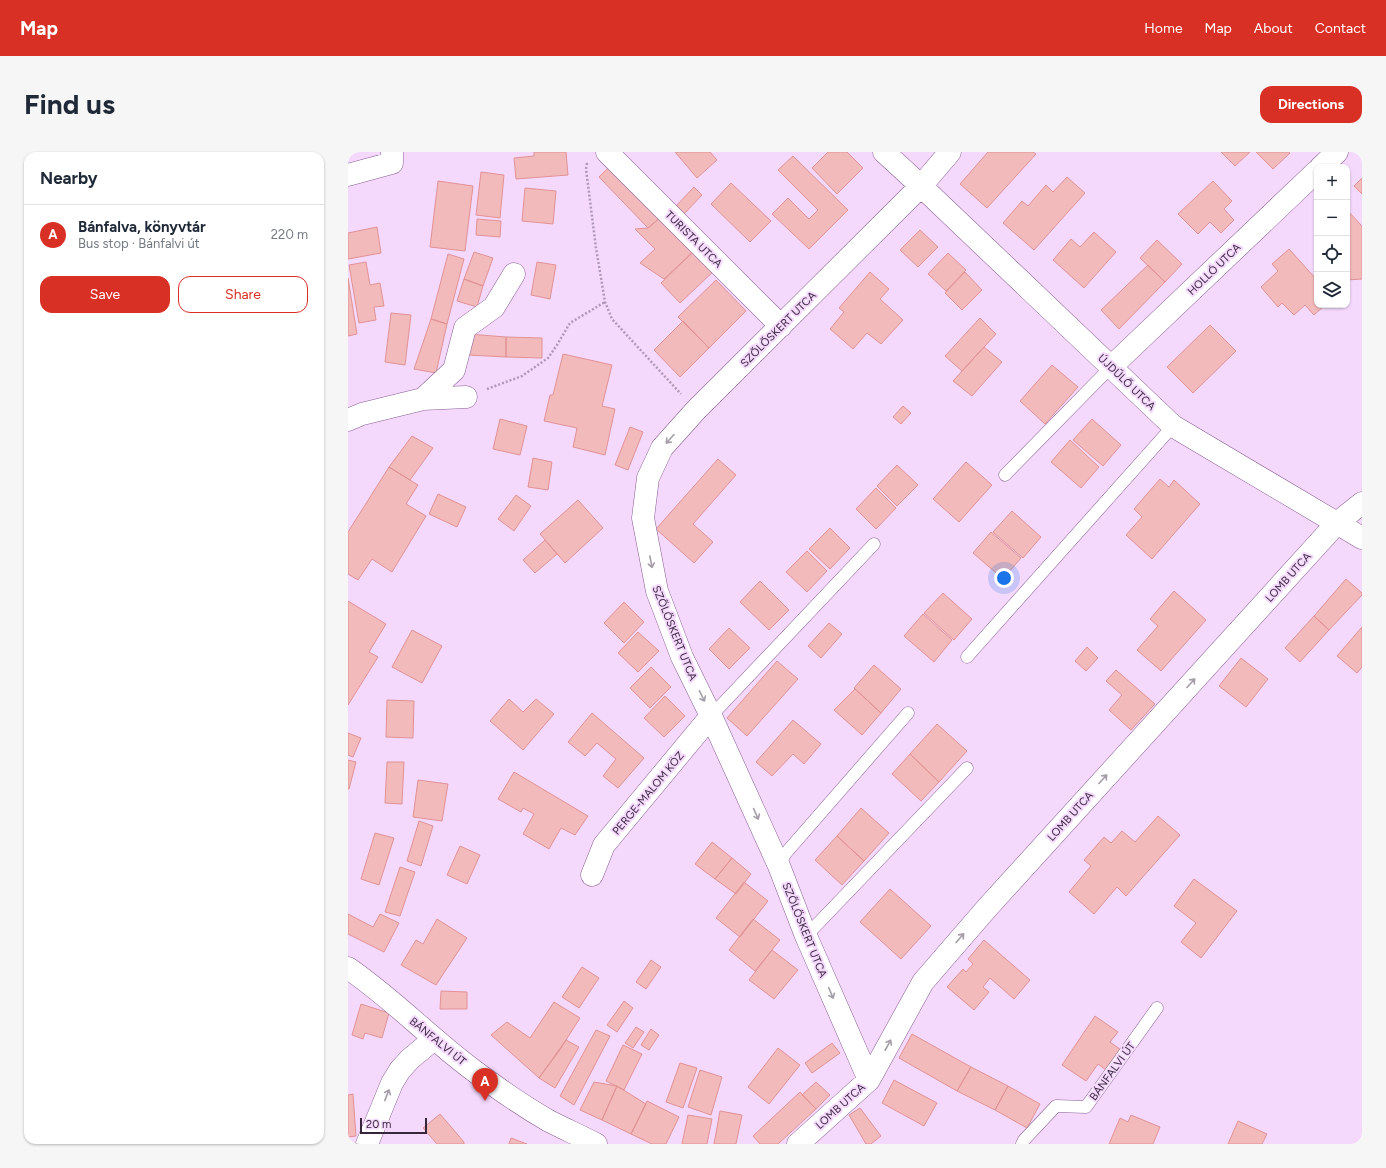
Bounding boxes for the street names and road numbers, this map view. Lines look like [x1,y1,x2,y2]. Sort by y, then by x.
street label: TURISTA UTCA [663,208,725,271]
street label: HOLLÓ UTCA [1184,240,1244,298]
street label: SZŐLŐSKERT UTCA [737,288,819,370]
street label: ÚJDŰLŐ UTCA [1095,351,1159,413]
street label: LOMB UTCA [1263,550,1314,605]
street label: SZŐLŐSKERT UTCA [650,583,701,683]
street label: PERGE-MALOM KÖZ [609,749,687,837]
street label: LOMB UTCA [1045,789,1096,844]
street label: SZŐLŐSKERT UTCA [780,880,831,980]
street label: BÁNFALVI ÚT [407,1014,469,1068]
street label: BÁNFALVI ÚT [1086,1039,1138,1103]
street label: LOMB UTCA [813,1080,868,1132]

